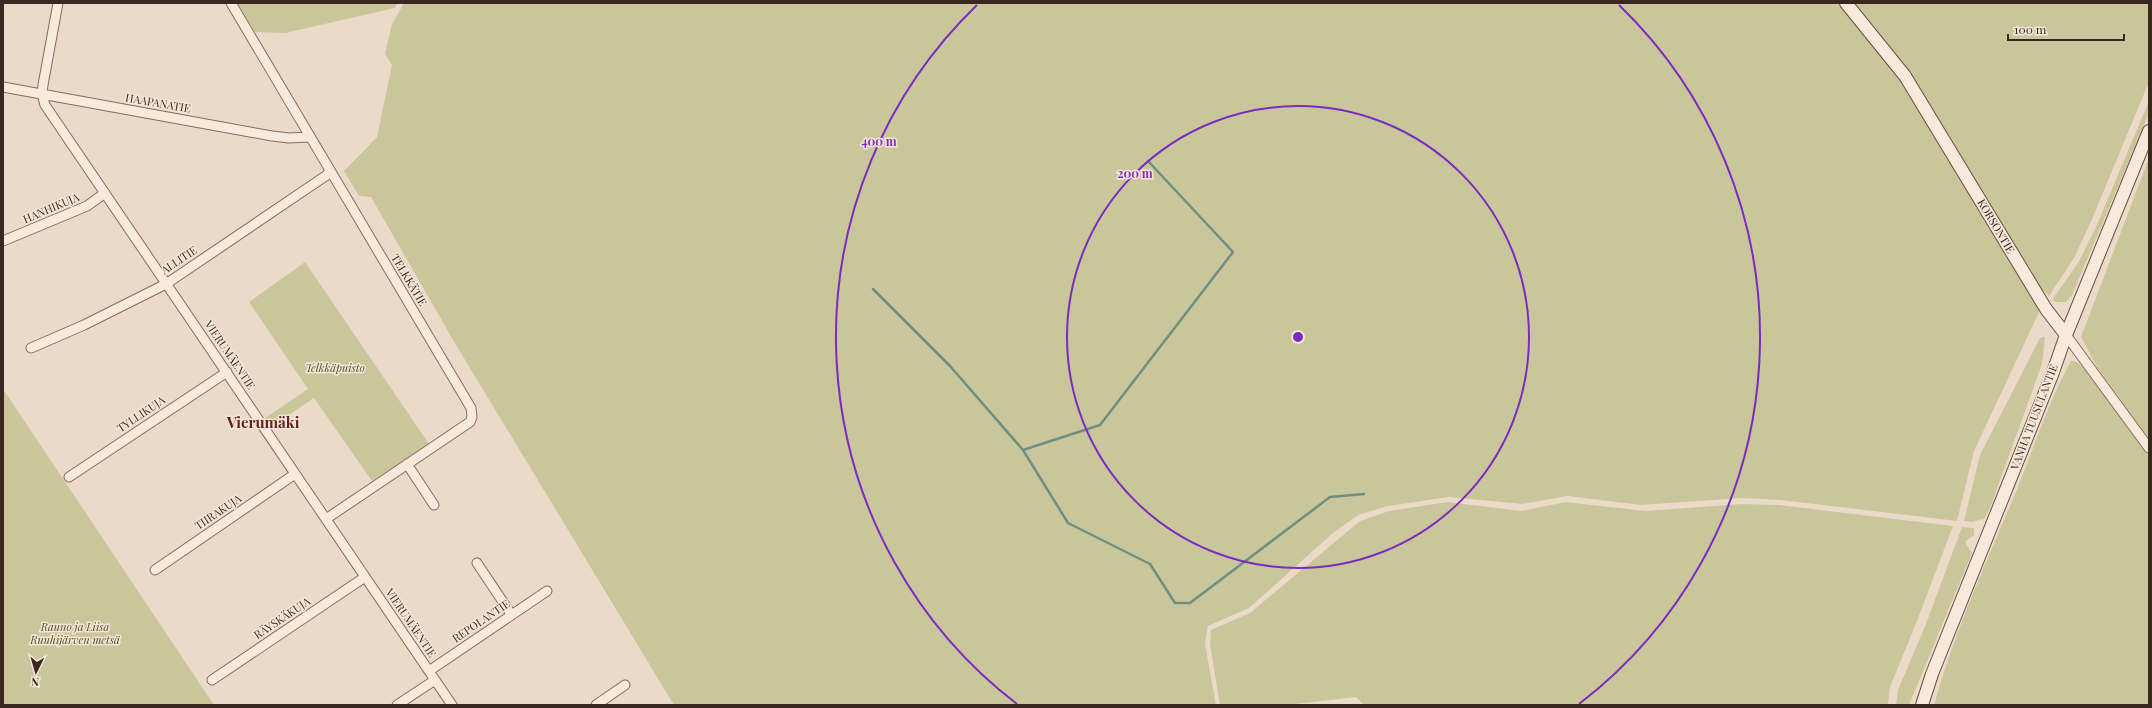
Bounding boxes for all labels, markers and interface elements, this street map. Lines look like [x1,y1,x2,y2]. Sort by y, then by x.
scale bar [2008,16,2124,42]
text: 100 m [2014,21,2047,37]
street label: HAAPANATIE [124,89,192,116]
text: 400 m [861,133,897,149]
text: 200 m [1117,165,1153,181]
street label: HANHIKUJA [20,189,81,226]
street label: KORSONTIE [1974,196,2019,256]
street label: ALLITIE [157,242,200,278]
street label: TELKKÄTIE [388,251,431,309]
street label: VIERUMÄENTIE [201,317,259,392]
centre of rings [1291,330,1305,344]
park label: Telkkäpuisto [305,360,365,375]
street label: VANHA TUUSULANTIE [2006,362,2061,473]
street label: TYLLIKUJA [114,392,168,435]
district label: Vierumäki [226,412,300,432]
street label: TIIRAKUJA [191,490,244,533]
street label: VIERUMÄENTIE [382,585,440,660]
street label: RÄYSKÄKUJA [251,593,313,642]
street label: REPOLANTIE [449,596,513,645]
park label: Rauno ja Liisa Ruuhijärven metsä [29,619,120,647]
north arrow [16,652,56,692]
text: N [30,675,40,690]

